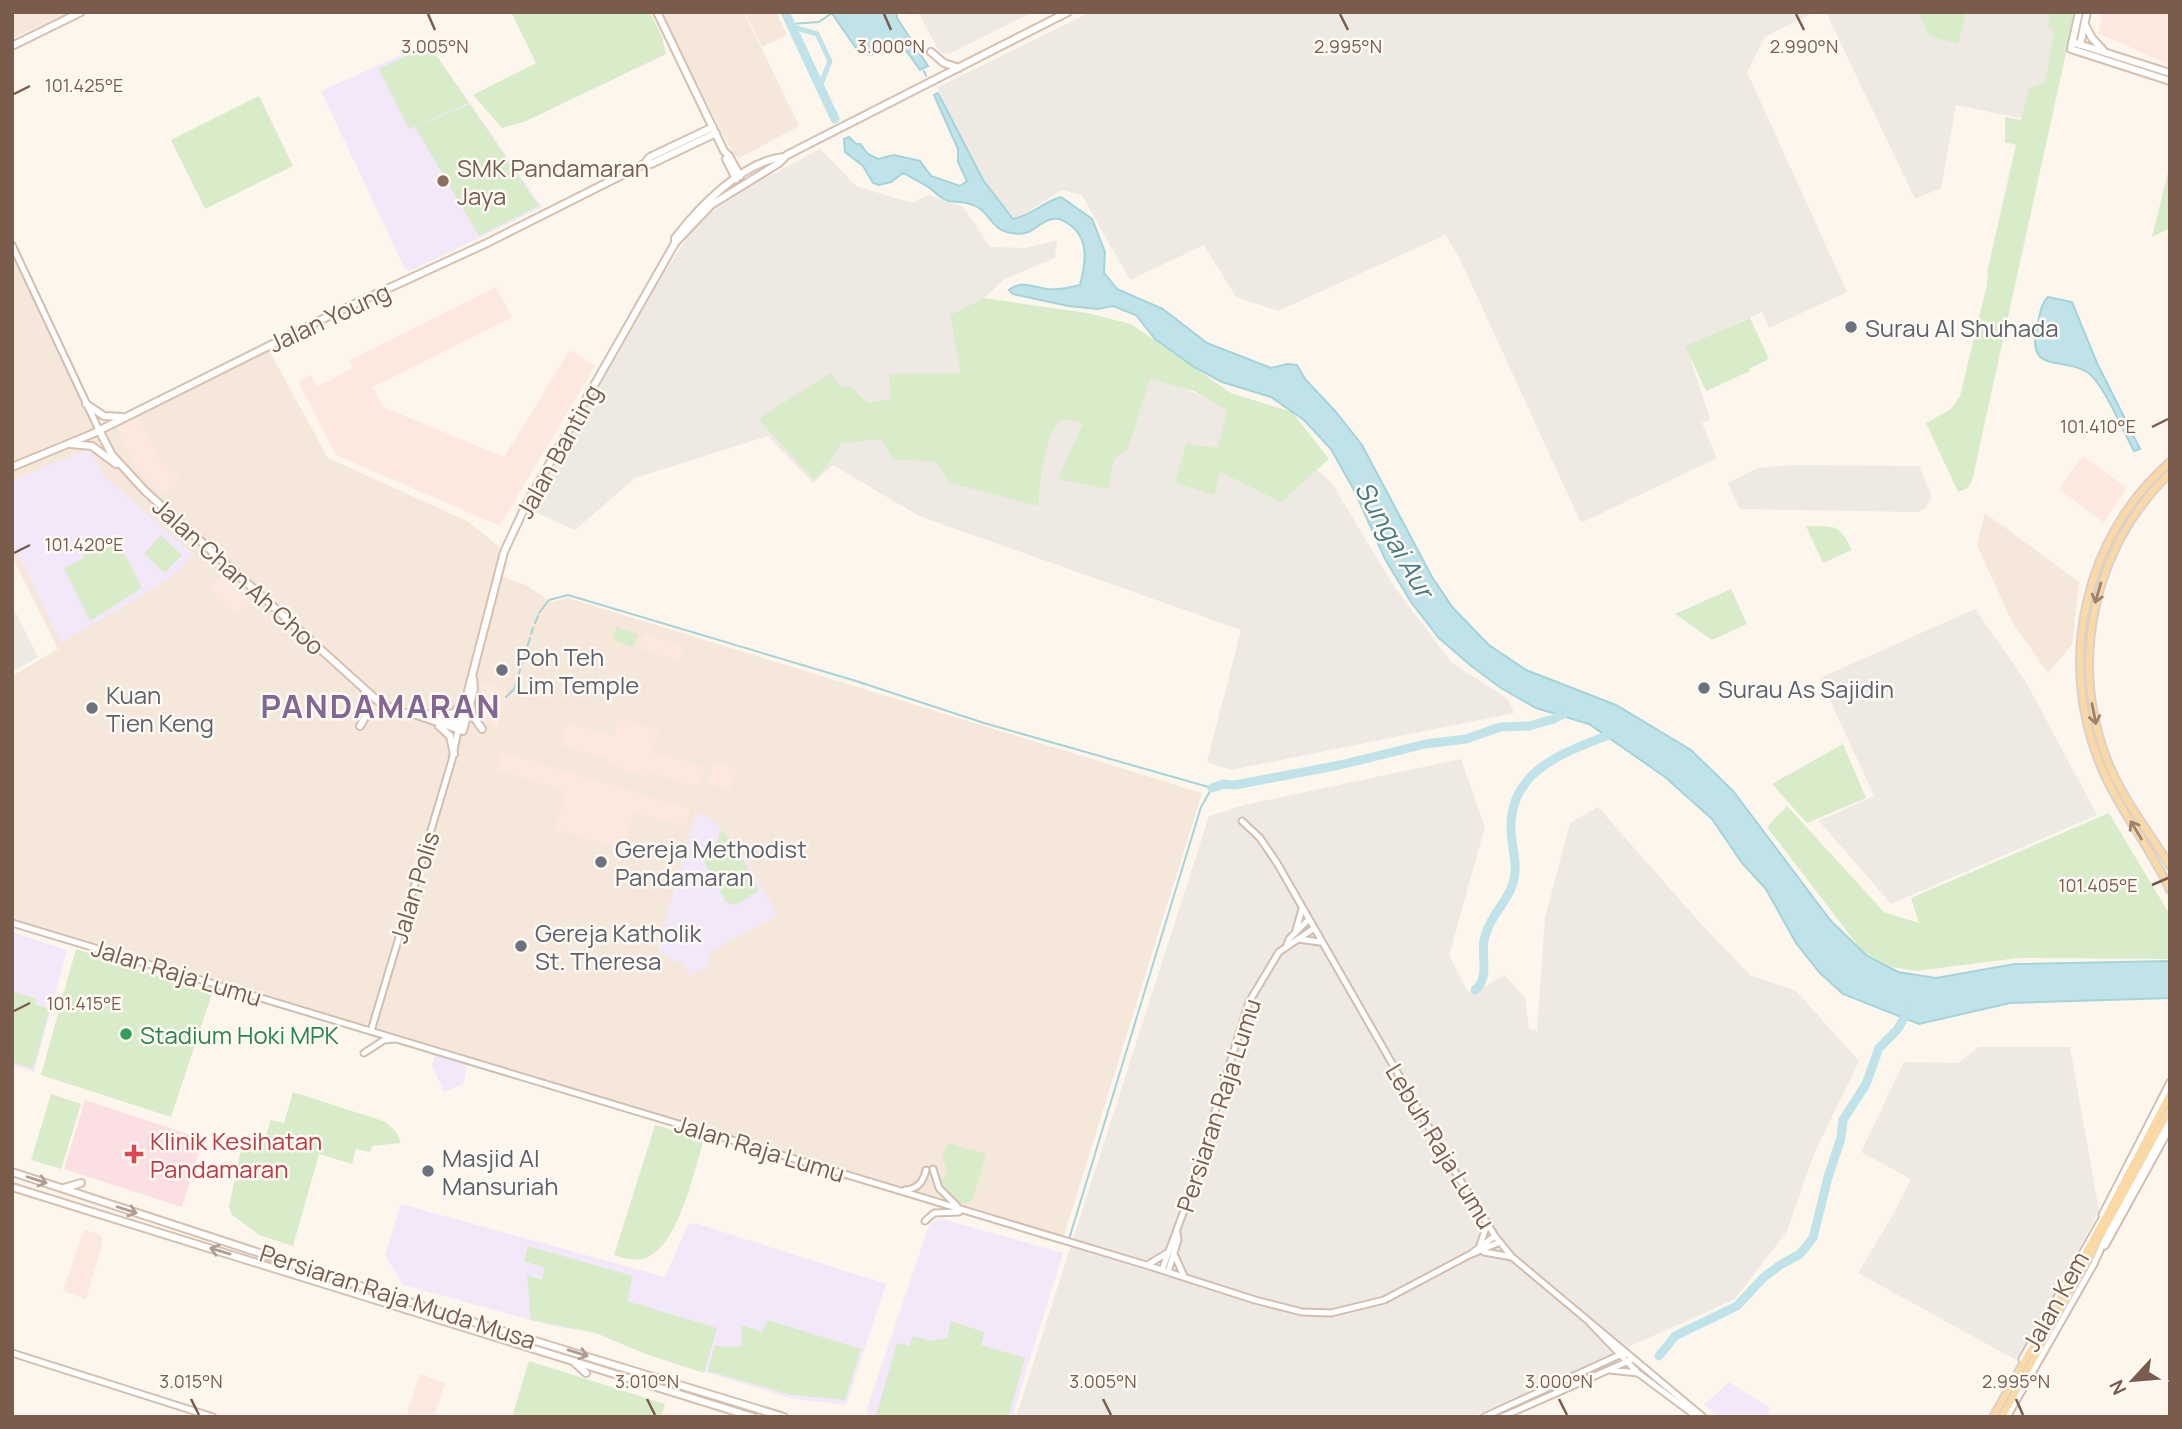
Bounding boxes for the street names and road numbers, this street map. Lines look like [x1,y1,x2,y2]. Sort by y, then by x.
street label: Jalan Young [263,274,395,360]
street label: Jalan Banting [508,378,608,524]
street label: Jalan Chan Ah Choo [146,490,332,662]
street label: Jalan Polis [381,827,447,947]
street label: Jalan Raja Lumu [88,930,266,1014]
street label: Persiaran Raja Lumu [1168,994,1268,1216]
street label: Lebuh Raja Lumu [1379,1057,1503,1235]
street label: Jalan Raja Lumu [671,1106,849,1190]
street label: Persiaran Raja Muda Musa [256,1236,540,1356]
street label: Jalan Kem [2014,1245,2096,1357]

